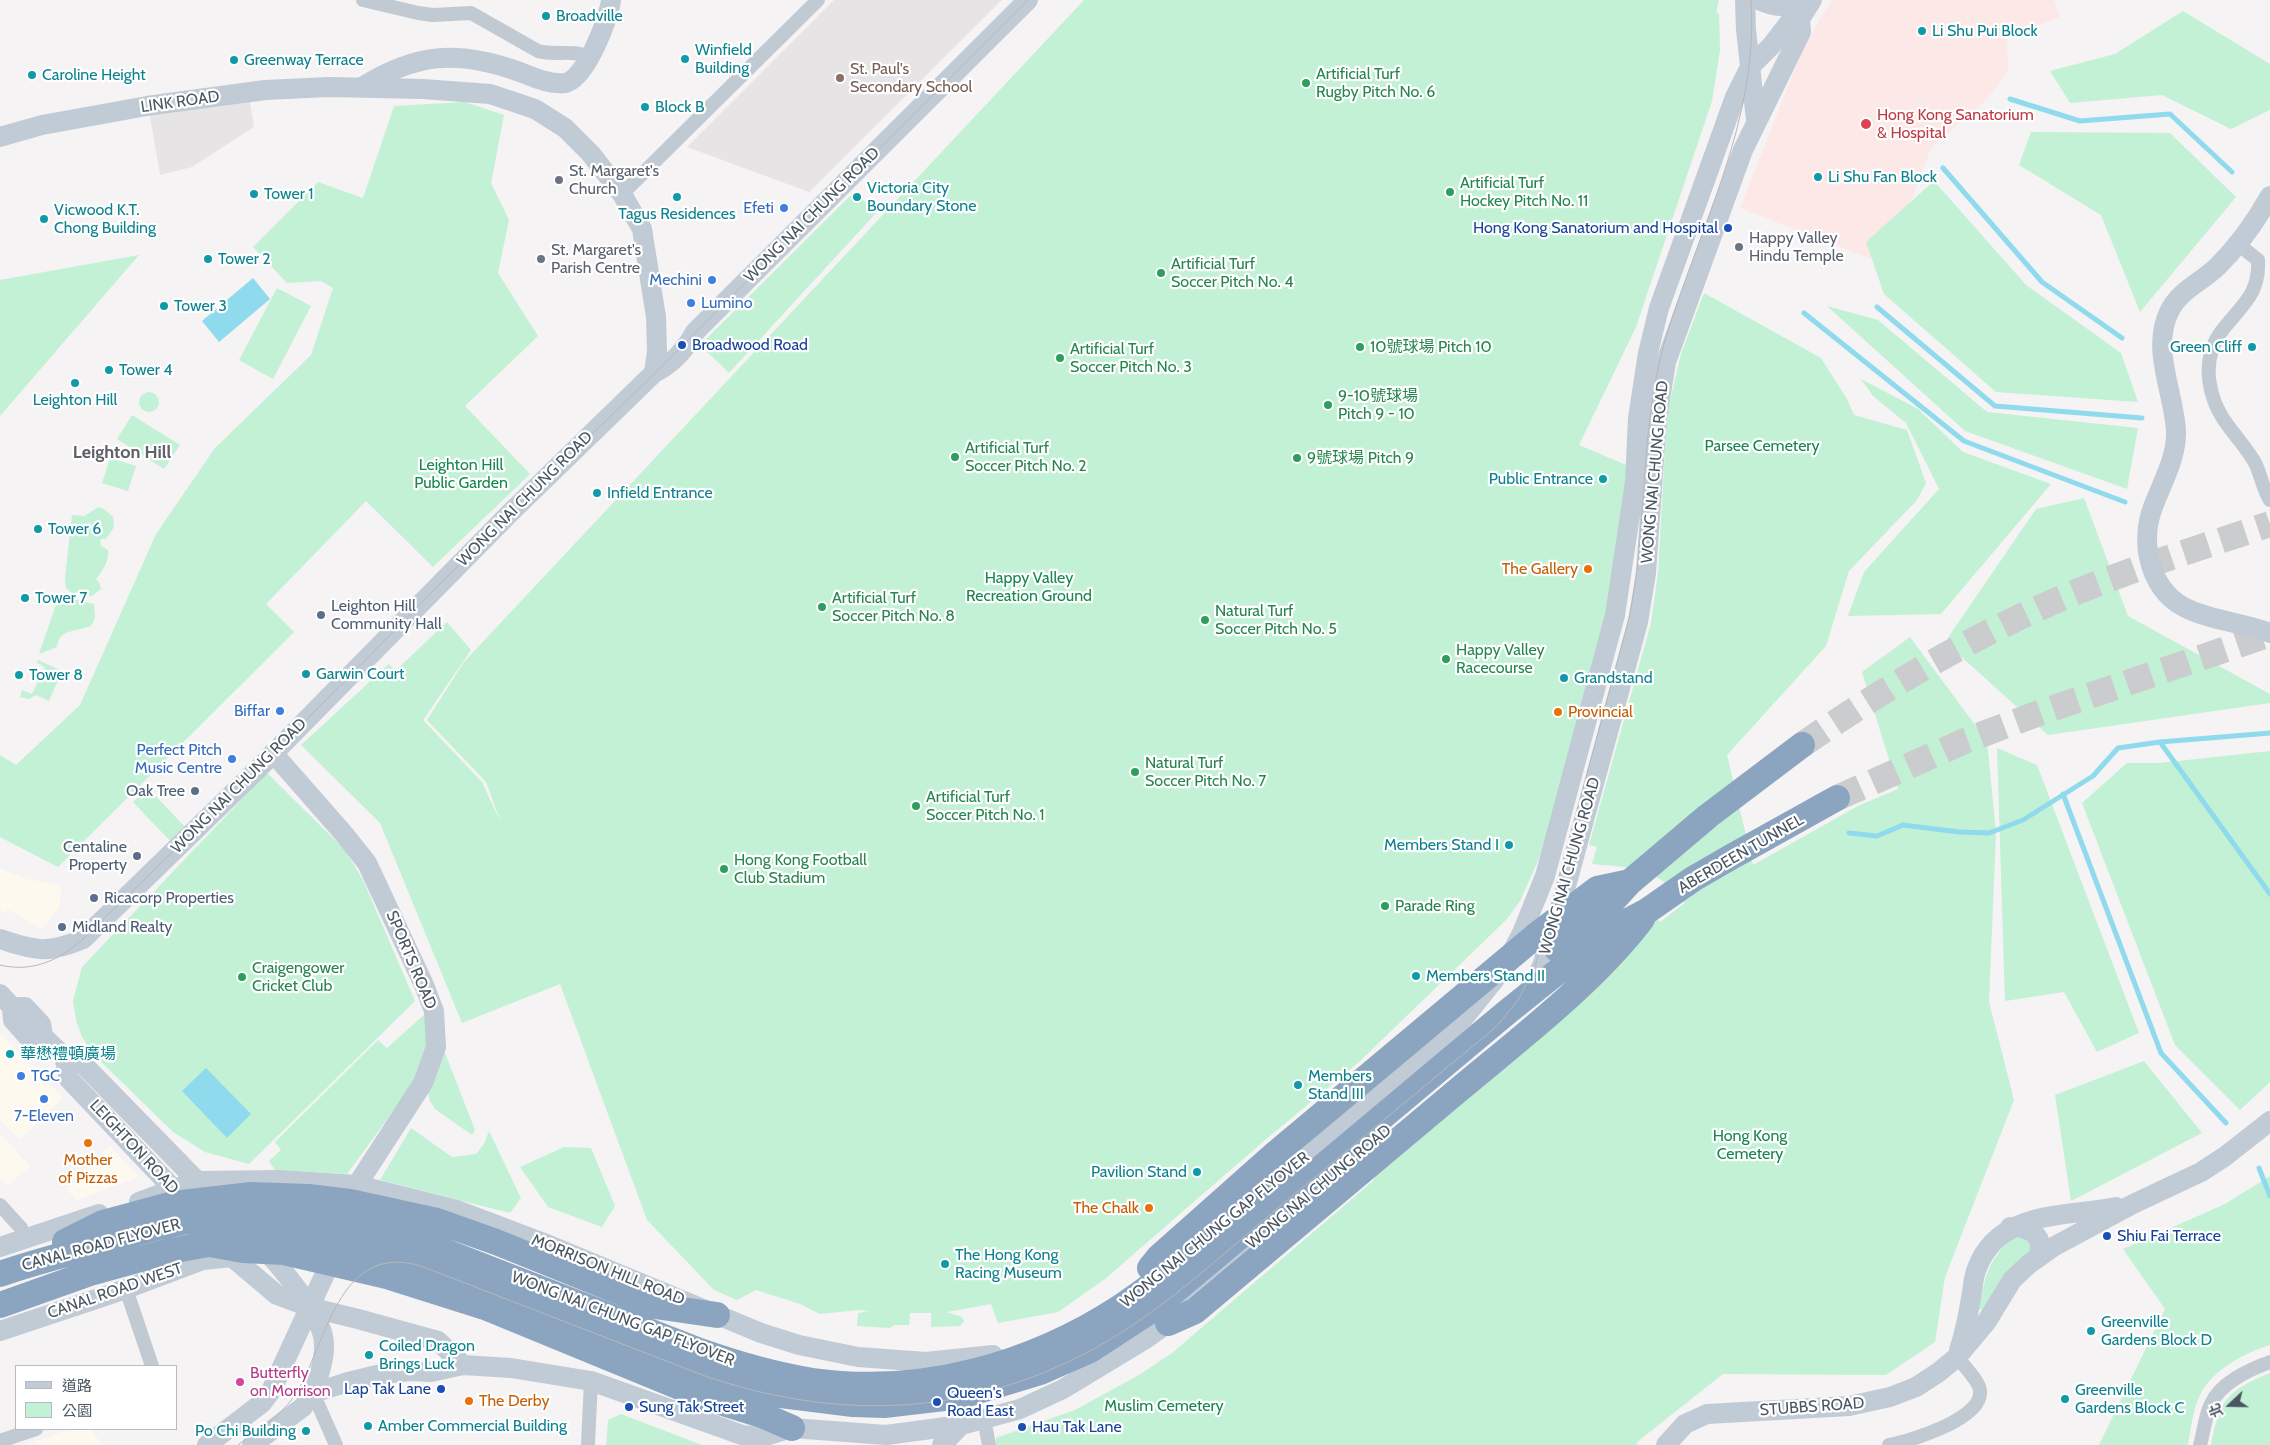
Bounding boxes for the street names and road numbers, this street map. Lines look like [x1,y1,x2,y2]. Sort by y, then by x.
street label: LINK ROAD [139,87,221,117]
street label: WONG NAI CHUNG ROAD [740,143,884,287]
street label: WONG NAI CHUNG ROAD [1637,380,1673,564]
street label: WONG NAI CHUNG ROAD [453,427,597,571]
street label: WONG NAI CHUNG ROAD [167,714,311,858]
street label: WONG NAI CHUNG ROAD [1535,775,1605,957]
street label: ABERDEEN TUNNEL [1675,810,1807,898]
street label: SPORTS ROAD [382,908,440,1012]
street label: LEIGHTON ROAD [86,1096,182,1198]
street label: WONG NAI CHUNG ROAD [1243,1121,1395,1253]
street label: WONG NAI CHUNG GAP FLYOVER [1117,1148,1313,1312]
street label: CANAL ROAD FLYOVER [20,1215,182,1275]
street label: MORRISON HILL ROAD [529,1230,687,1310]
street label: CANAL ROAD WEST [45,1259,185,1323]
street label: WONG NAI CHUNG GAP FLYOVER [509,1268,737,1370]
street label: STUBBS ROAD [1759,1394,1865,1420]

